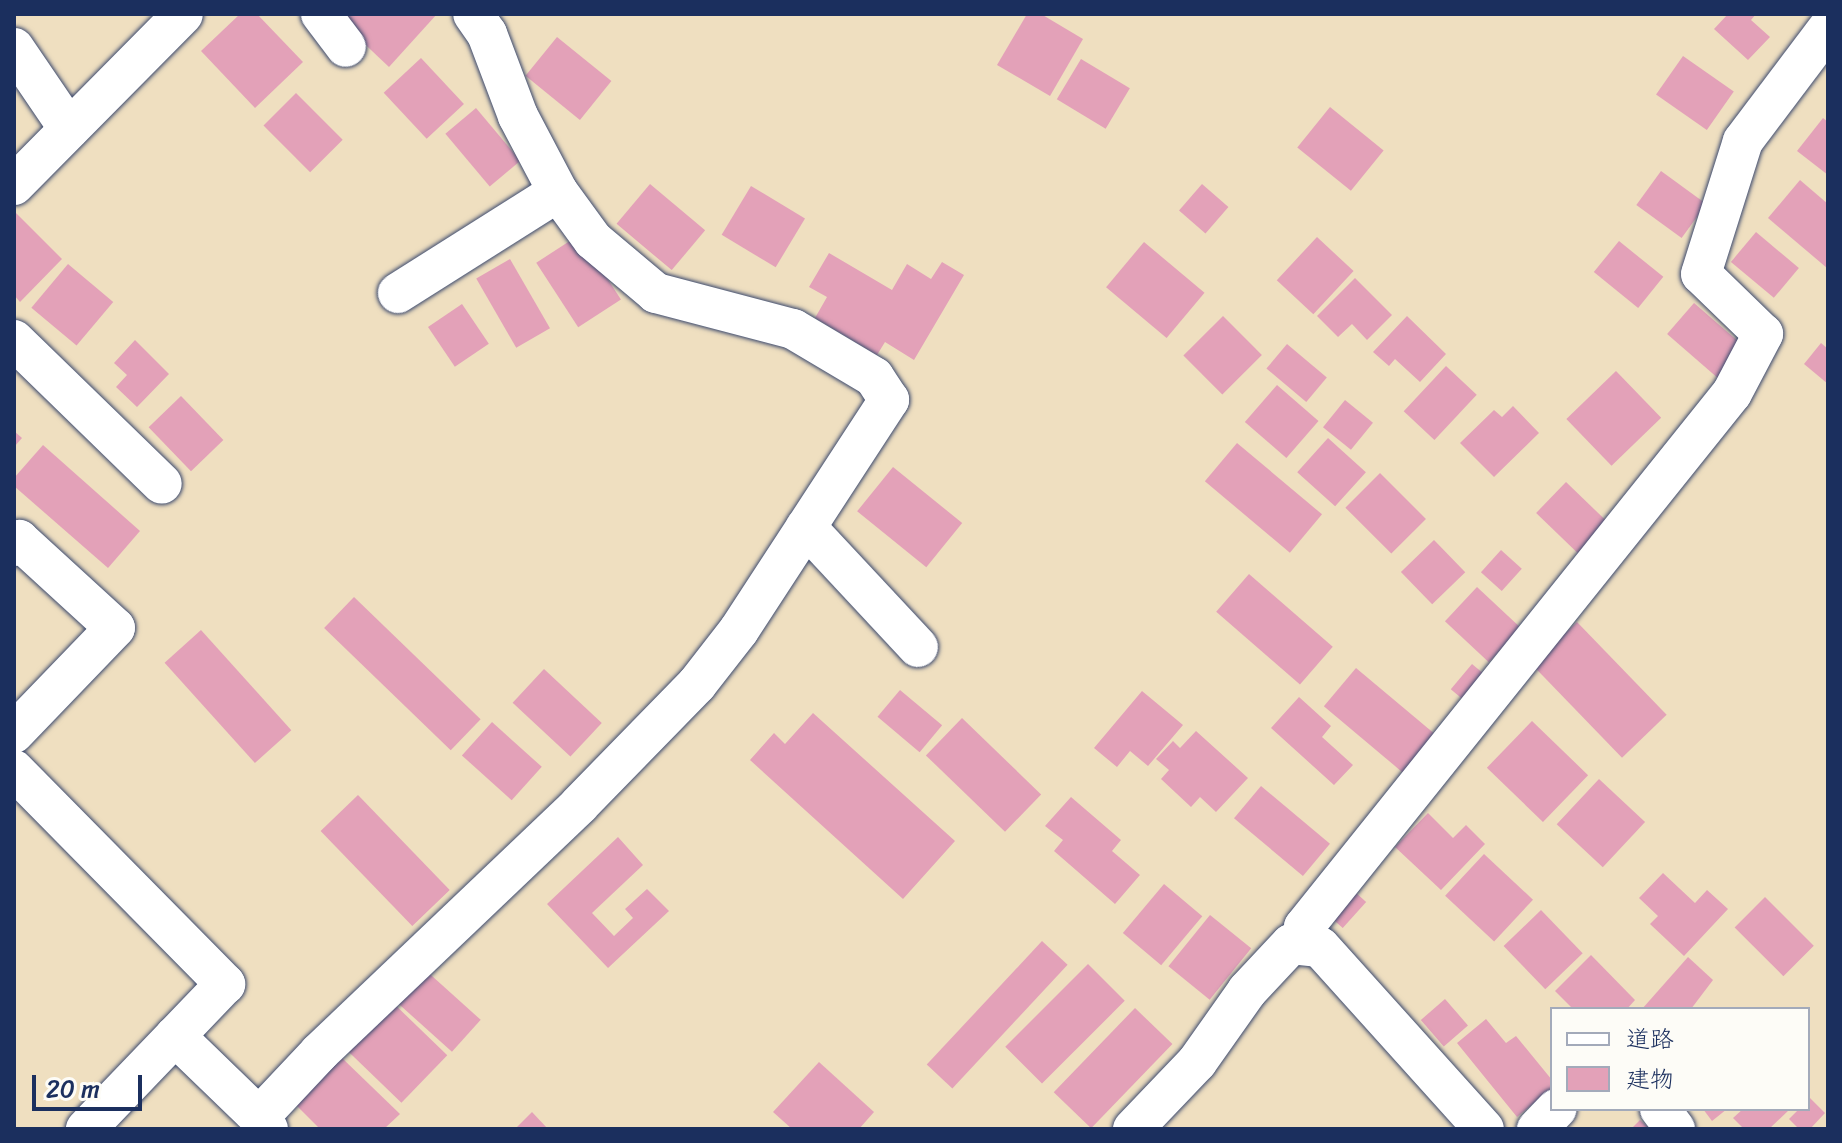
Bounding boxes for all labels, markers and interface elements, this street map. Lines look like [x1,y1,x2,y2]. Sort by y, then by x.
legend [1550,1007,1810,1111]
text: 道路 [1626,1018,1674,1060]
text: 建物 [1626,1058,1674,1100]
scale bar [36,1059,146,1109]
text: 20 m [46,1068,100,1110]

